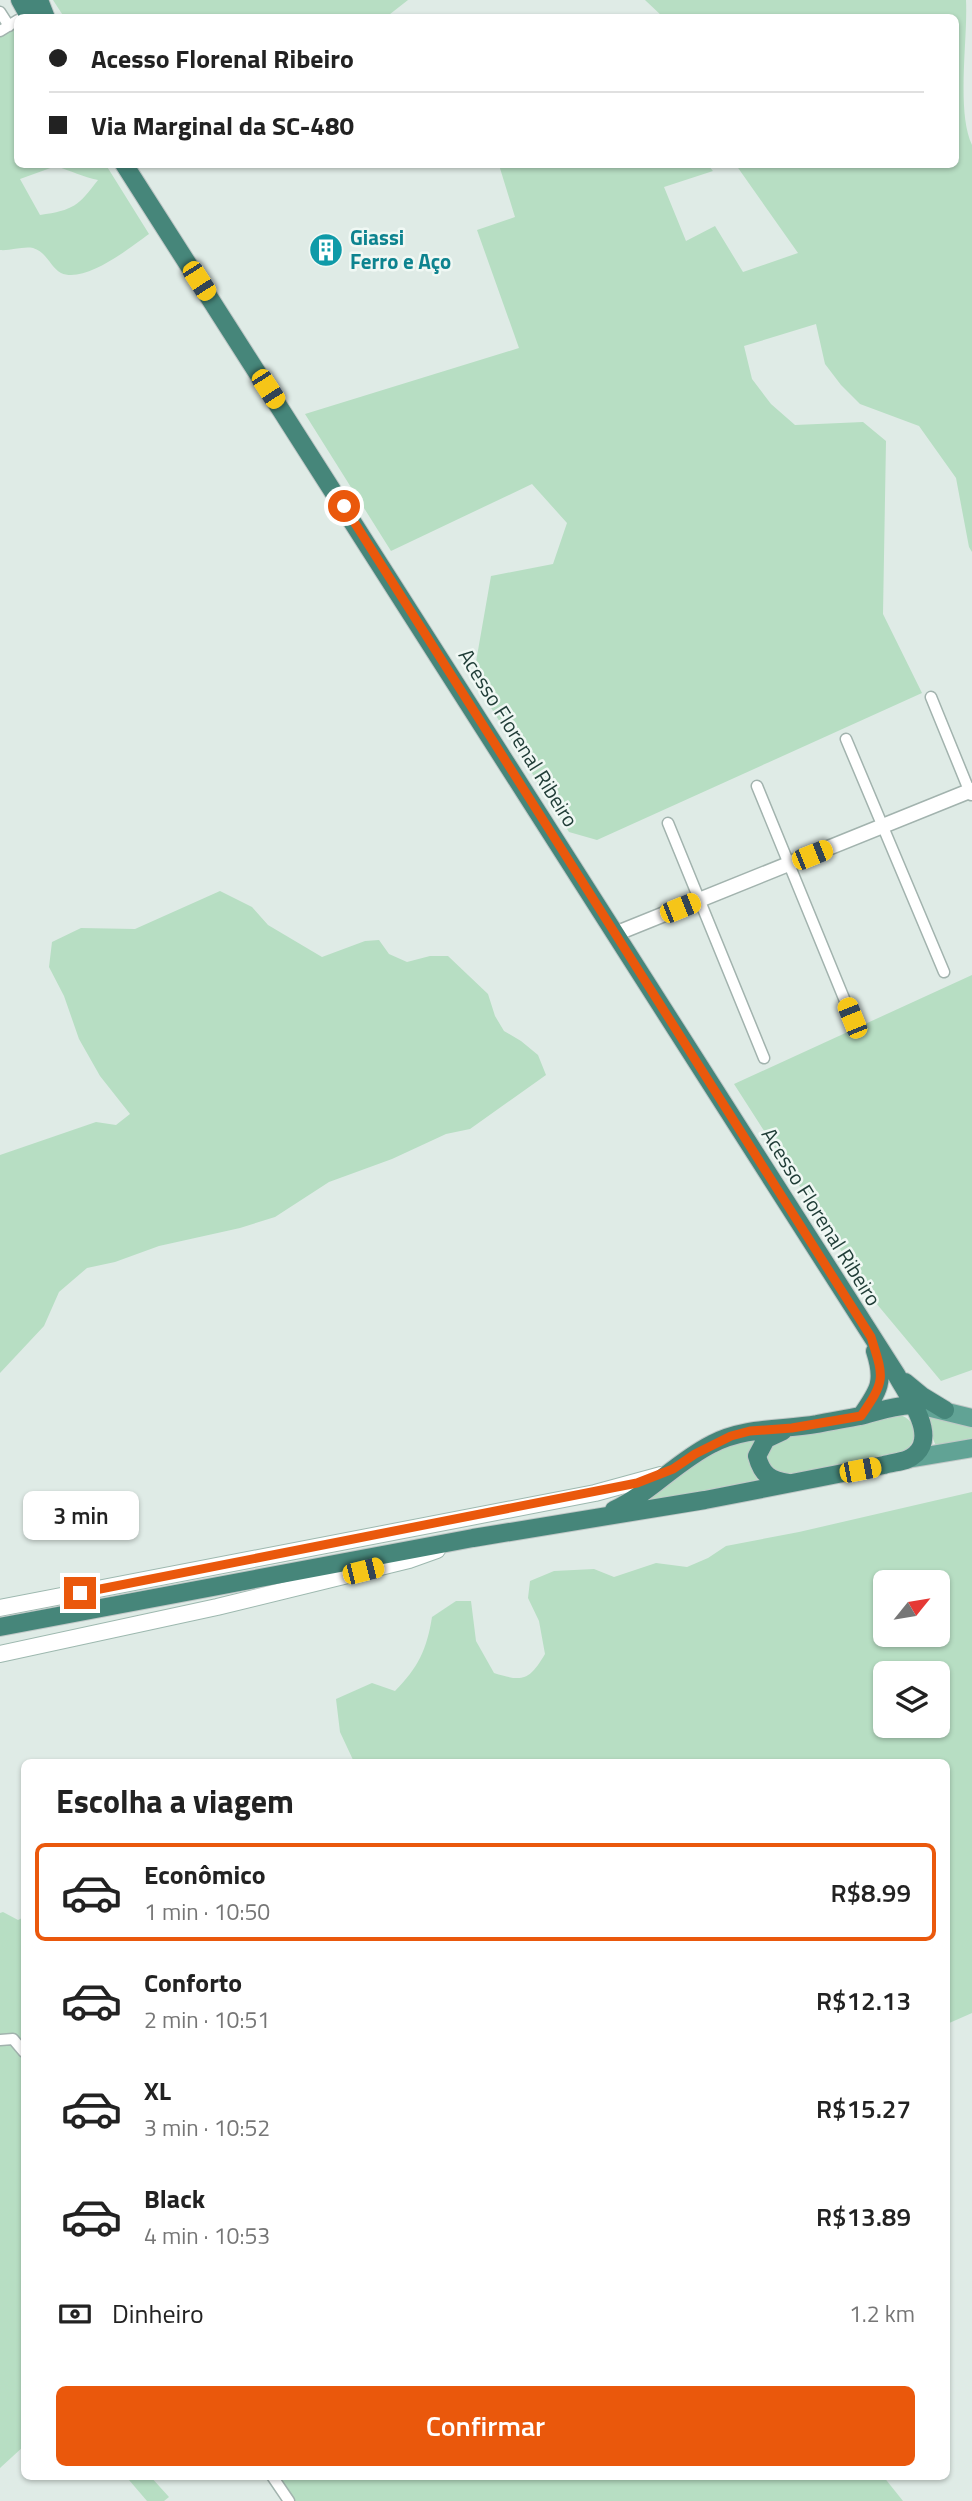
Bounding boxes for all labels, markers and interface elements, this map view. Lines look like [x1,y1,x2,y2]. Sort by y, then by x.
text: Acesso Florenal Ribeiro [91,39,354,78]
text: Via Marginal da SC-480 [91,106,354,145]
place label: Giassi Ferro e Aço [350,221,451,277]
building icon: Giassi Ferro e Aço [307,231,345,269]
car [179,258,220,304]
car [248,366,289,412]
route start [328,490,360,522]
street label: Acesso Florenal Ribeiro [451,642,587,833]
car [789,837,836,873]
car [657,890,704,926]
car [835,995,870,1041]
street label: Acesso Florenal Ribeiro [754,1121,890,1312]
car [838,1456,883,1484]
callout: 3 min [22,1492,138,1540]
text: 3 min [53,1498,109,1533]
car [341,1556,386,1586]
north arrow [873,1570,950,1647]
map controls [873,1570,950,1738]
route end [64,1577,96,1609]
button: layers [873,1661,950,1738]
text: Escolha a viagem [56,1777,294,1825]
text: Econômico [144,1855,266,1894]
icon: car [60,1861,123,1924]
text: R$8.99 [830,1873,911,1912]
text: 1 min · 10:50 [144,1894,270,1929]
text: Conforto [144,1963,242,2002]
icon: car [60,1969,123,2032]
text: R$12.13 [816,1981,911,2020]
text: 2 min · 10:51 [144,2002,270,2037]
text: XL [144,2071,171,2110]
icon: car [60,2077,123,2140]
text: R$15.27 [816,2089,911,2128]
text: 3 min · 10:52 [144,2110,270,2145]
text: Black [144,2179,205,2218]
icon: car [60,2185,123,2248]
text: R$13.89 [816,2197,911,2236]
text: 4 min · 10:53 [144,2218,270,2253]
text: Dinheiro [112,2294,204,2333]
icon: cash [56,2295,94,2333]
text: 1.2 km [849,2296,915,2331]
button: Confirmar [56,2386,915,2466]

